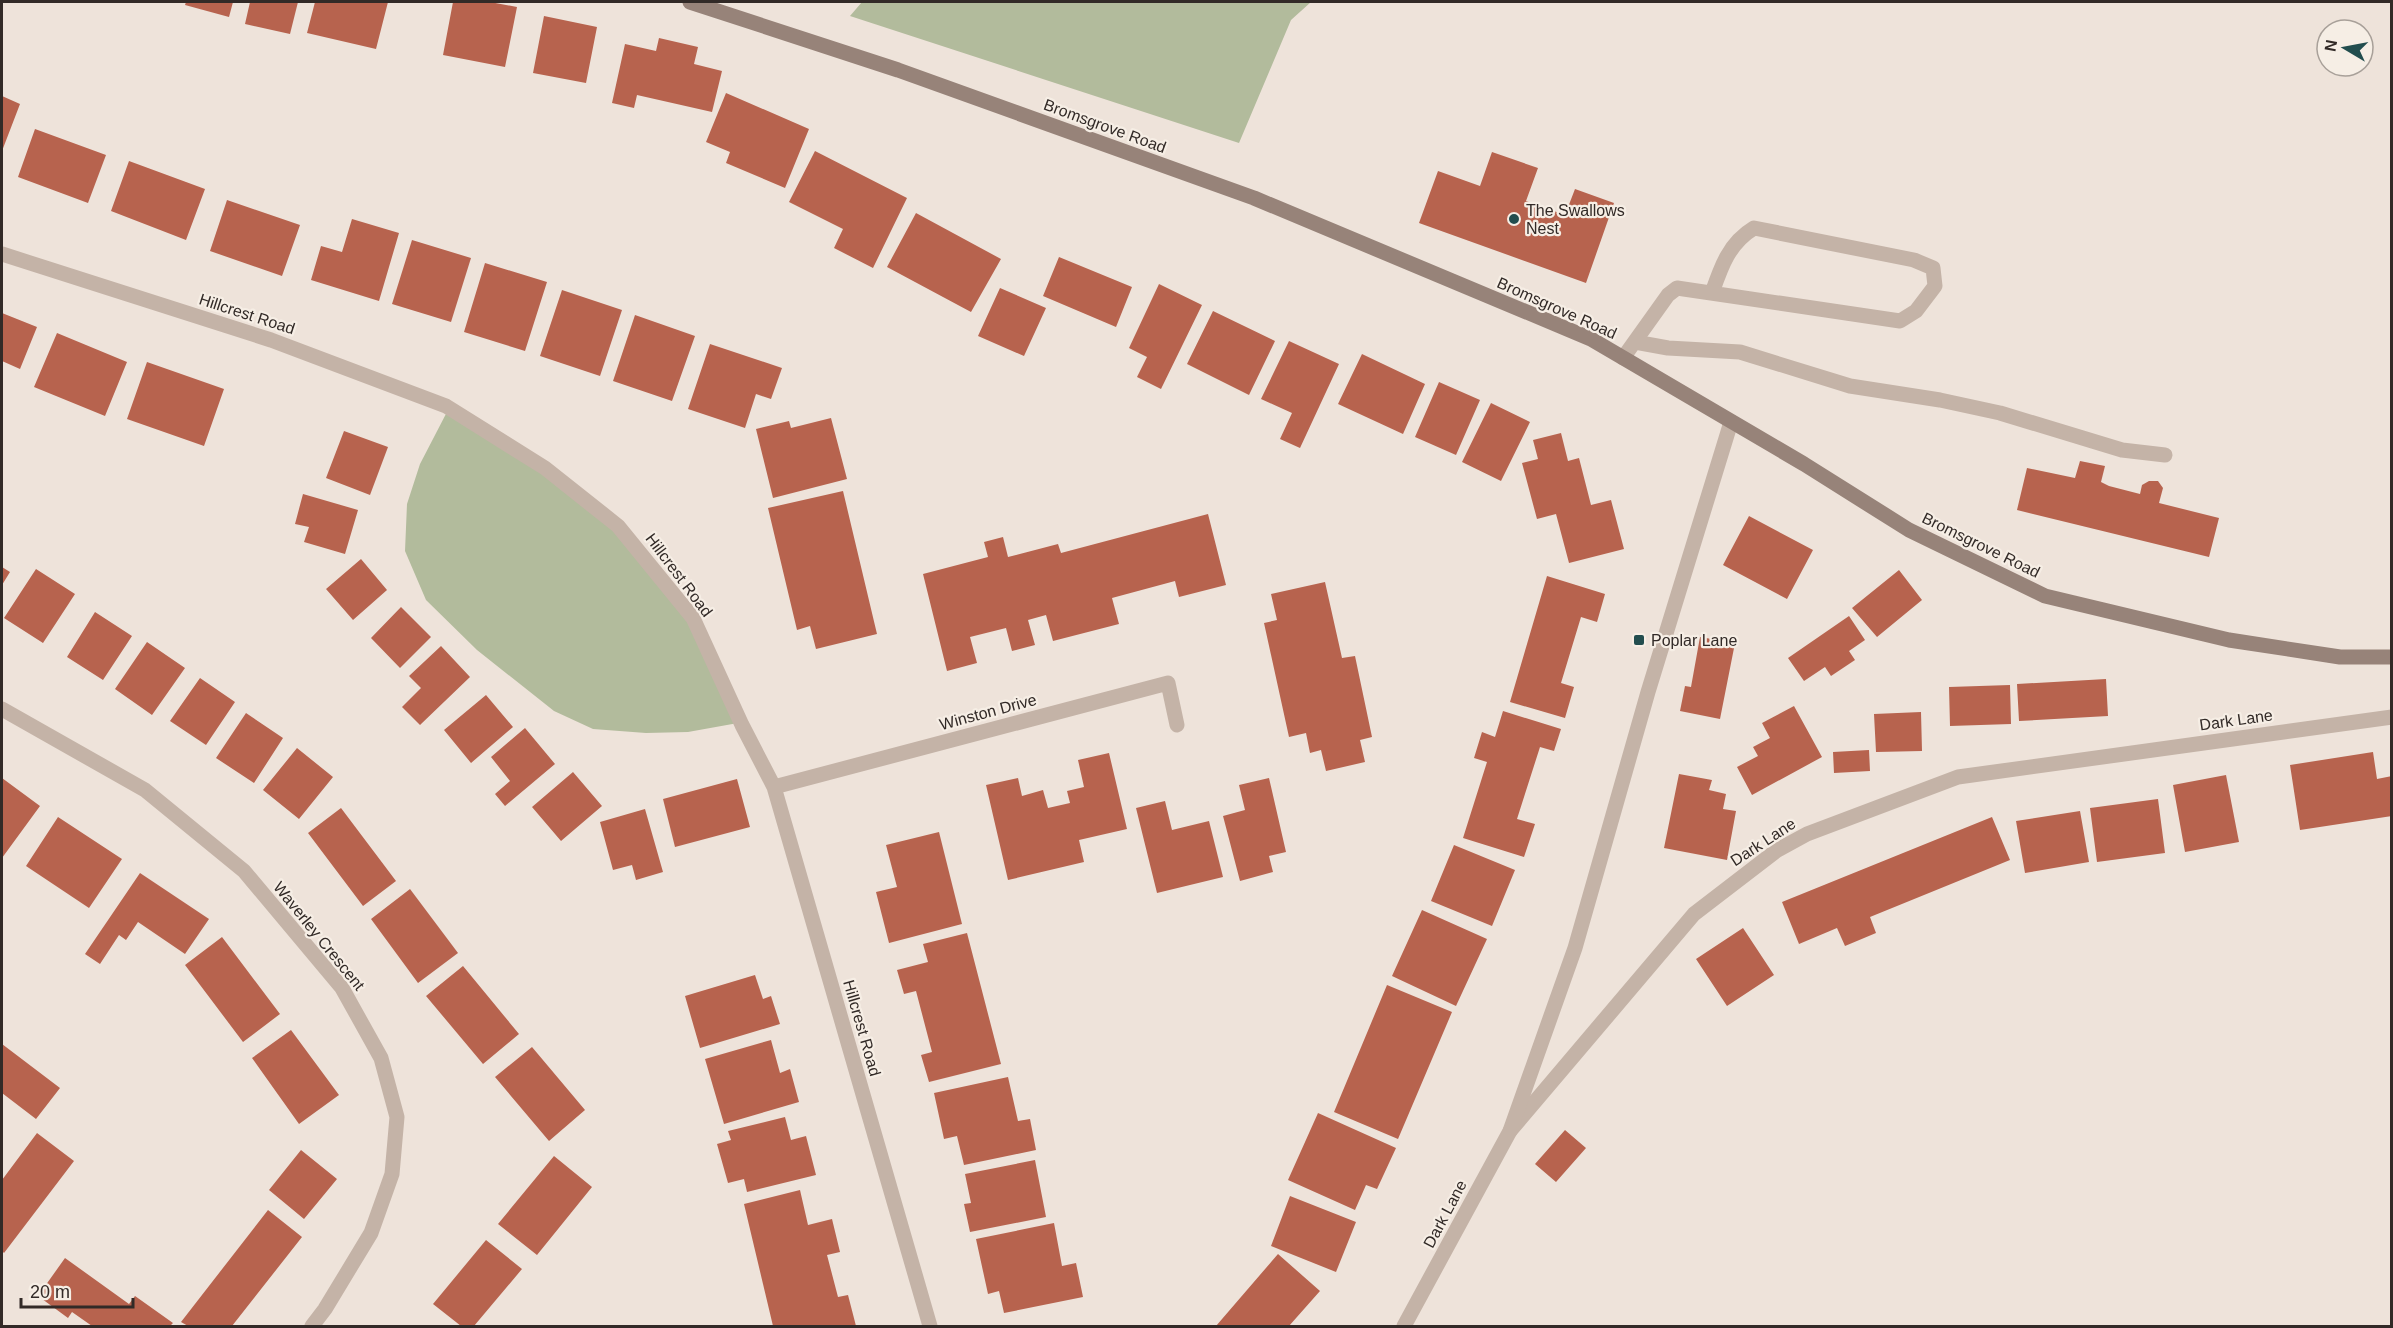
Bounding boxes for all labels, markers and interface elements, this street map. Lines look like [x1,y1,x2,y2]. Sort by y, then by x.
north arrow [2315,18,2375,78]
text: N [2321,38,2340,53]
street label: Bromsgrove Road [1042,96,1168,156]
place label: The Swallows Nest [1526,202,1625,237]
marker: The Swallows Nest [1507,212,1521,226]
street label: Bromsgrove Road [1495,274,1619,342]
street label: Hillcrest Road [197,291,297,337]
street label: Bromsgrove Road [1919,509,2043,581]
street label: Hillcrest Road [642,530,716,620]
place label: Poplar Lane [1651,632,1737,649]
marker: Poplar Lane [1632,633,1646,647]
street label: Winston Drive [938,691,1038,733]
street label: Dark Lane [2198,706,2274,734]
street label: Dark Lane [1727,815,1799,869]
street label: Waverley Crescent [270,878,368,994]
street label: Hillcrest Road [840,978,884,1078]
street label: Dark Lane [1420,1177,1470,1251]
scale bar [21,1271,134,1309]
text: 20 m [30,1282,70,1302]

